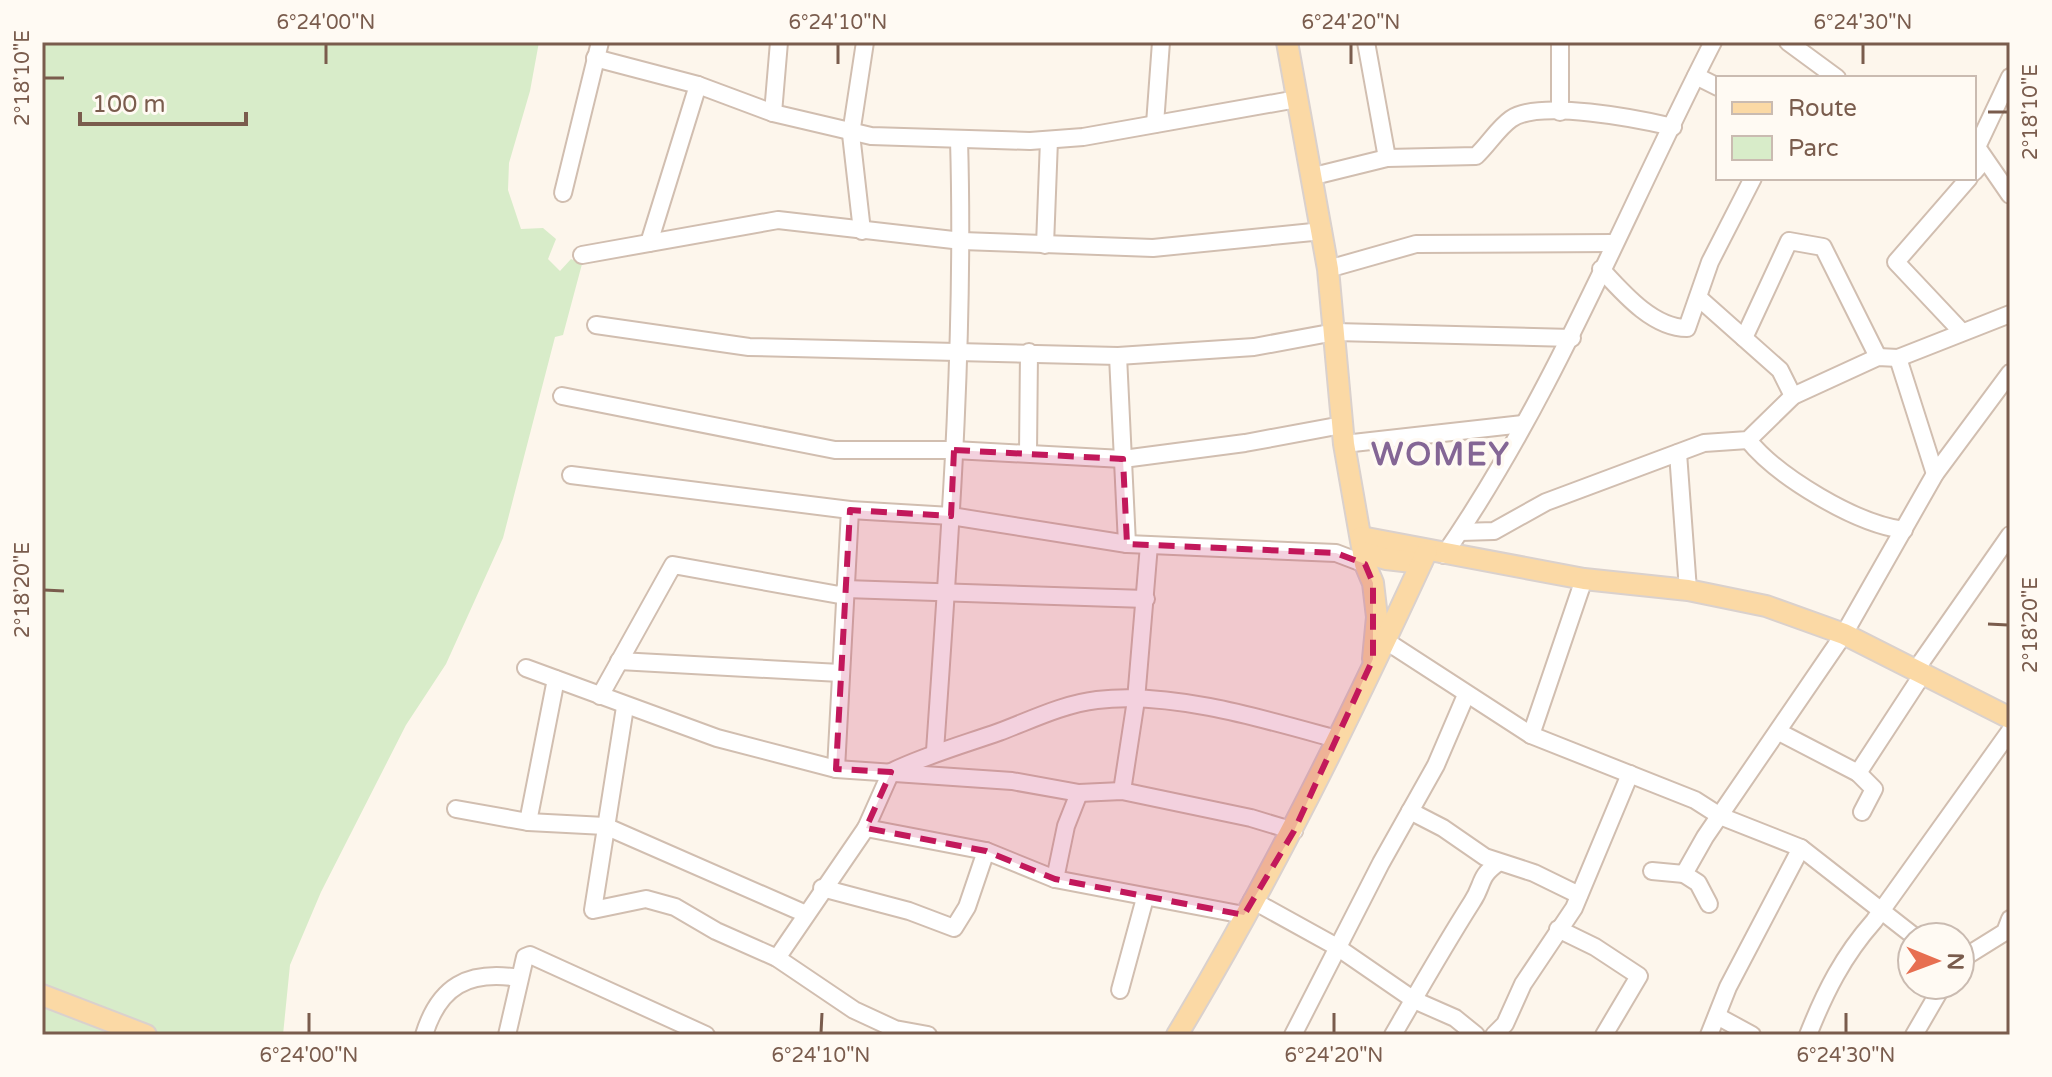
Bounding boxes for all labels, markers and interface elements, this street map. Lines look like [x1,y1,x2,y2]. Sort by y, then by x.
text: 6°24'00"N [277,11,375,35]
text: 6°24'10"N [789,11,887,35]
text: 6°24'20"N [1302,11,1400,35]
text: 6°24'30"N [1814,11,1912,35]
text: 2°18'10"E [11,30,35,126]
text: 2°18'10"E [2019,64,2043,160]
scale bar [80,76,246,126]
legend [1716,76,1976,180]
text: 100 m [92,90,166,119]
text: Route [1788,94,1857,123]
text: Parc [1788,134,1839,163]
district label: WOMEY [1371,436,1511,474]
text: 2°18'20"E [11,542,35,638]
text: 2°18'20"E [2019,577,2043,673]
north arrow [1896,921,1976,1001]
text: N [1942,952,1968,970]
text: 6°24'00"N [260,1044,358,1068]
text: 6°24'10"N [772,1044,870,1068]
text: 6°24'20"N [1285,1044,1383,1068]
text: 6°24'30"N [1797,1044,1895,1068]

